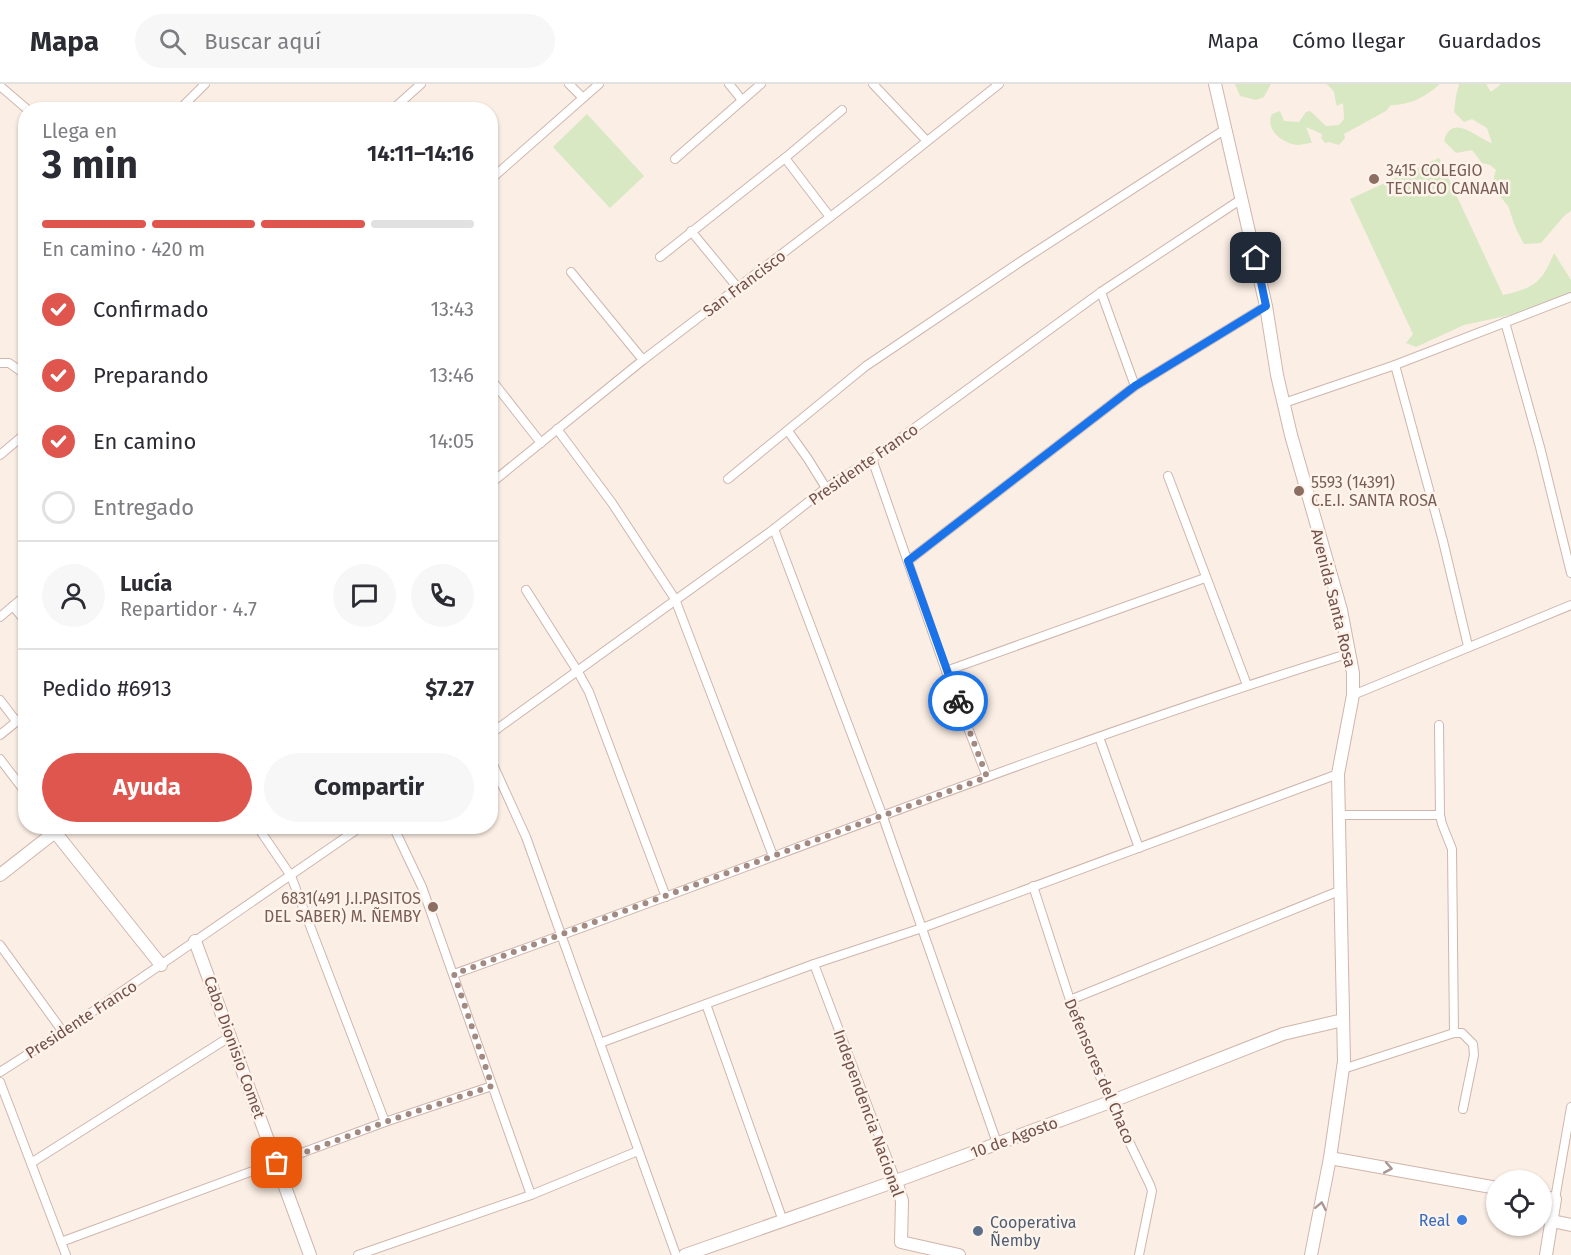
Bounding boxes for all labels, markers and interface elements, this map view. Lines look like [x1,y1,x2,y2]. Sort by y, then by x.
search box [135,14,555,68]
text: Mapa [30,25,99,58]
icon: search [156,25,189,58]
text: Buscar aquí [204,28,321,55]
text: Mapa [1207,28,1259,54]
text: Cómo llegar [1292,28,1405,54]
text: Guardados [1438,28,1541,54]
text: Llega en [42,119,117,143]
text: 14:11–14:16 [367,140,474,167]
text: 3 min [42,142,138,188]
place label: 3415 COLEGIO TECNICO CANAAN [1386,161,1510,198]
marker: 3415 COLEGIO TECNICO CANAAN [1367,172,1381,186]
pin [1230,232,1281,283]
text: En camino · 420 m [42,237,205,261]
icon: home [1239,241,1272,274]
street label: San Francisco [699,246,789,321]
icon: check [42,293,75,326]
text: Confirmado [93,296,209,323]
text: 13:43 [430,297,474,321]
icon: check [42,359,75,392]
text: Preparando [93,362,209,389]
text: 13:46 [429,363,474,387]
street label: Presidente Franco [805,420,922,509]
icon: check [42,425,75,458]
text: En camino [93,428,196,455]
text: 14:05 [429,429,474,453]
place label: 5593 (14391) C.E.I. SANTA ROSA [1311,473,1438,510]
marker: 5593 (14391) C.E.I. SANTA ROSA [1292,484,1306,498]
text: Entregado [93,494,194,521]
street label: Avenida Santa Rosa [1307,527,1360,669]
button: person [42,564,105,627]
button: chat [333,564,396,627]
button: phone [411,564,474,627]
text: Lucía [120,570,172,597]
text: Repartidor · 4.7 [120,597,257,621]
courier [928,671,988,731]
text: Pedido #6913 [42,675,172,702]
text: $7.27 [425,675,474,702]
icon: bike [942,685,975,718]
button: Ayuda [42,753,252,822]
button: Compartir [264,753,474,822]
place label: 6831(491 J.I.PASITOS DEL SABER) M. ÑEMBY [264,889,421,926]
marker: 6831(491 J.I.PASITOS DEL SABER) M. ÑEMBY [426,900,440,914]
street label: Cabo Dionisio Comet [200,973,269,1121]
street label: Presidente Franco [22,976,141,1063]
street label: Defensores del Chaco [1060,996,1139,1147]
street label: Independencia Nacional [829,1027,908,1200]
street label: 10 de Agosto [968,1113,1060,1162]
pin [251,1137,302,1188]
icon: bag [260,1146,293,1179]
one-way arrow [1383,1161,1393,1174]
map controls [1486,1170,1552,1236]
button: locate [1486,1170,1552,1236]
one-way arrow [1314,1202,1327,1212]
place label: Real [1419,1211,1450,1230]
place label: Cooperativa Ñemby [990,1213,1076,1250]
marker: Real [1455,1213,1469,1227]
marker: Cooperativa Ñemby [971,1224,985,1238]

